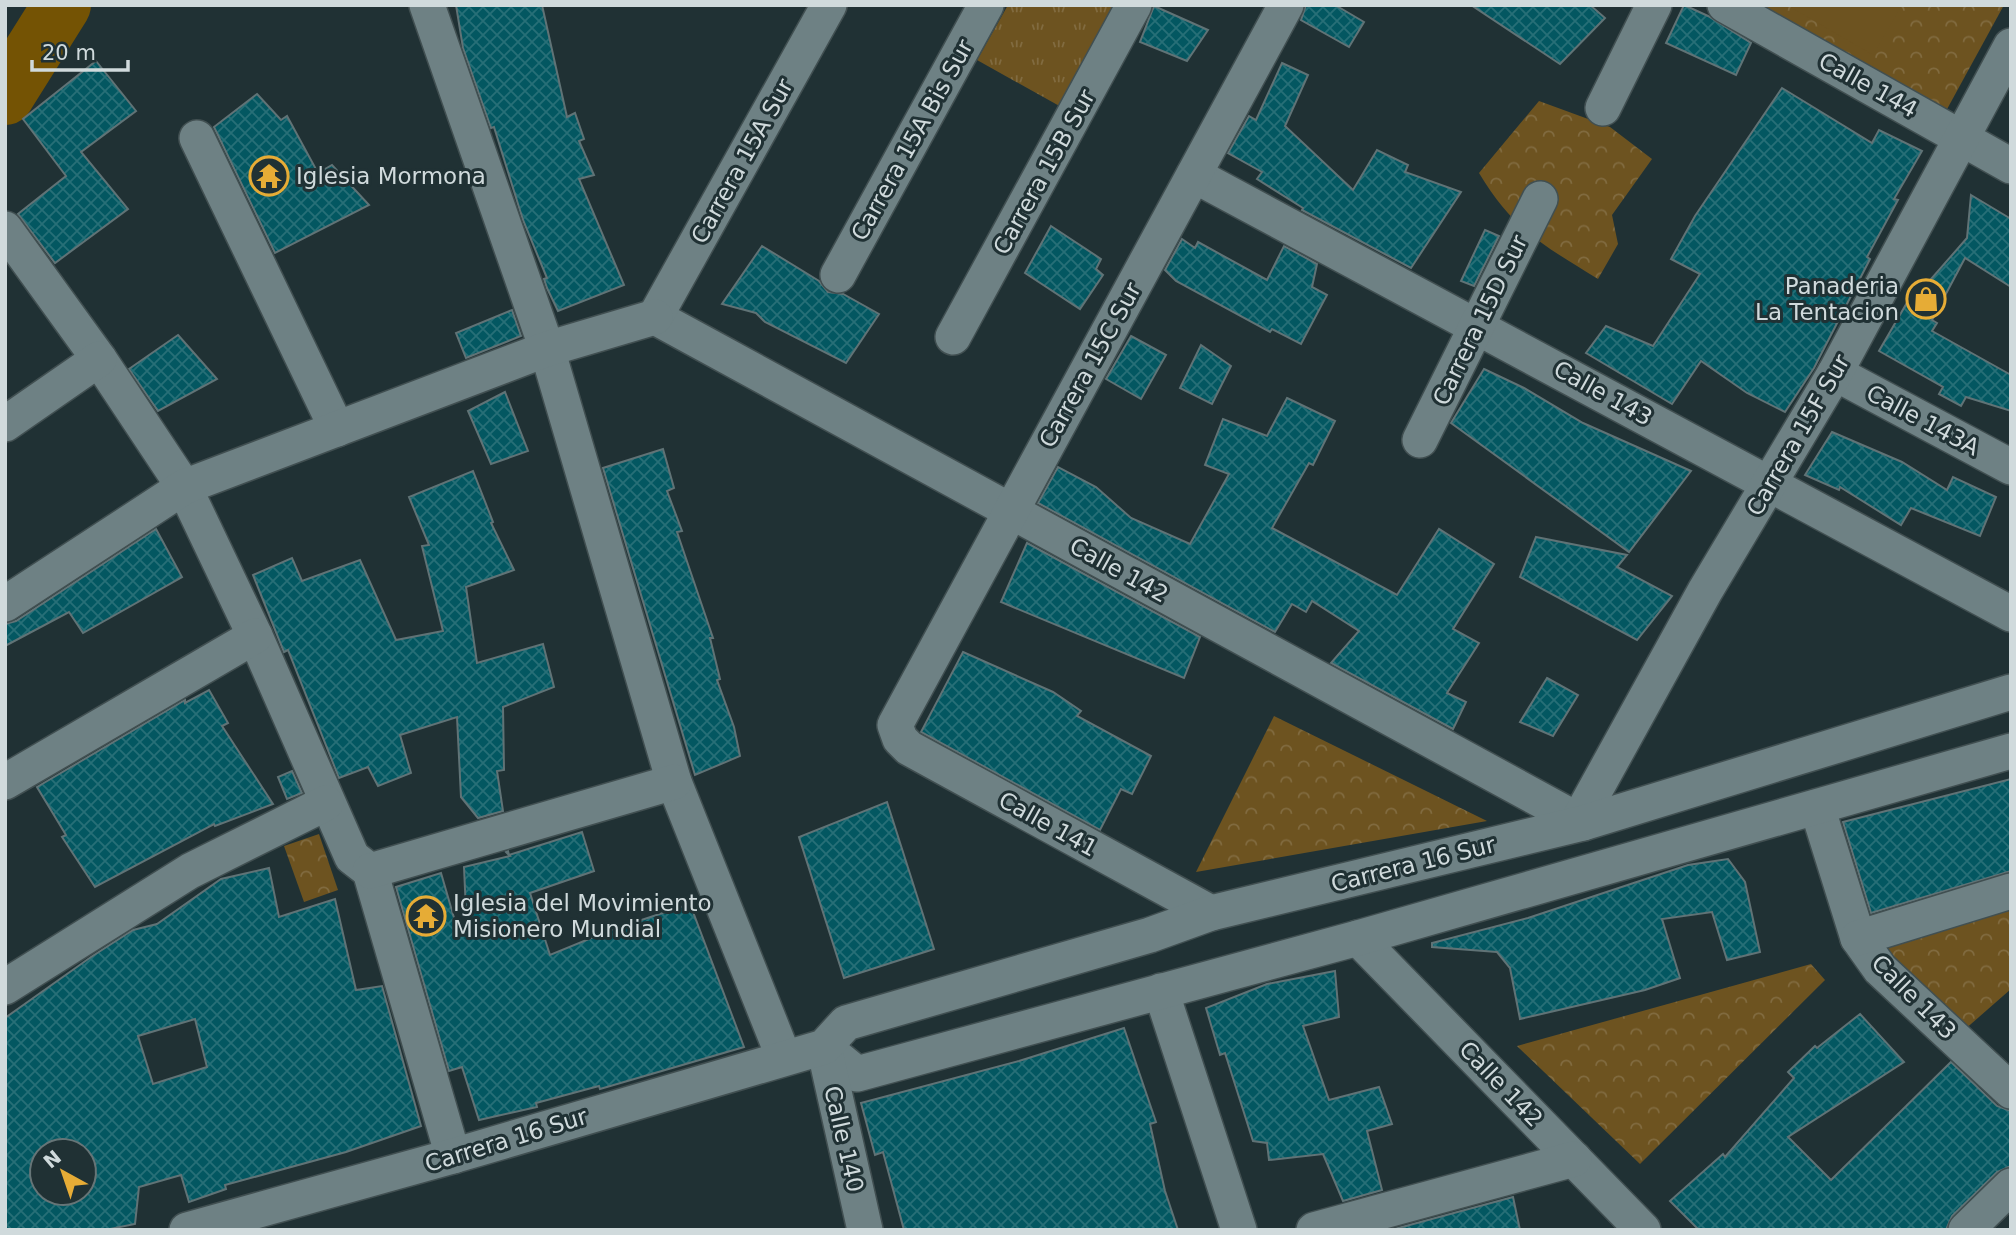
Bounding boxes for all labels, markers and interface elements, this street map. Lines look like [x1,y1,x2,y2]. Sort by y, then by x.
scale bar [32,28,128,72]
street label: Carrera 15A Bis Sur [846,35,978,245]
text: 20 m [42,41,96,65]
street label: Calle 144 [1814,47,1922,123]
street label: Carrera 15A Sur [686,74,798,248]
street label: Carrera 15B Sur [988,85,1100,259]
temple icon: Iglesia Mormona [248,155,290,197]
place label: Iglesia Mormona [296,163,486,189]
street label: Carrera 15D Sur [1428,230,1533,409]
place label: Panaderia La Tentacion [1755,273,1899,325]
street label: Carrera 15C Sur [1034,278,1146,452]
shop icon: Panaderia La Tentacion [1905,278,1947,320]
street label: Carrera 15F Sur [1741,349,1855,520]
street label: Calle 143 [1549,355,1657,431]
street label: Calle 143A [1862,379,1984,461]
street label: Calle 142 [1065,532,1173,608]
street label: Calle 141 [994,786,1102,862]
street label: Carrera 16 Sur [1328,831,1498,897]
place label: Iglesia del Movimiento Misionero Mundial [453,890,712,942]
temple icon: Iglesia del Movimiento Misionero Mundial [405,895,447,937]
street label: Calle 143 [1867,950,1961,1044]
street label: Calle 142 [1454,1036,1548,1132]
street label: Calle 140 [819,1083,869,1195]
street label: Carrera 16 Sur [422,1103,591,1177]
north arrow [28,1137,98,1207]
text: N [39,1145,65,1173]

